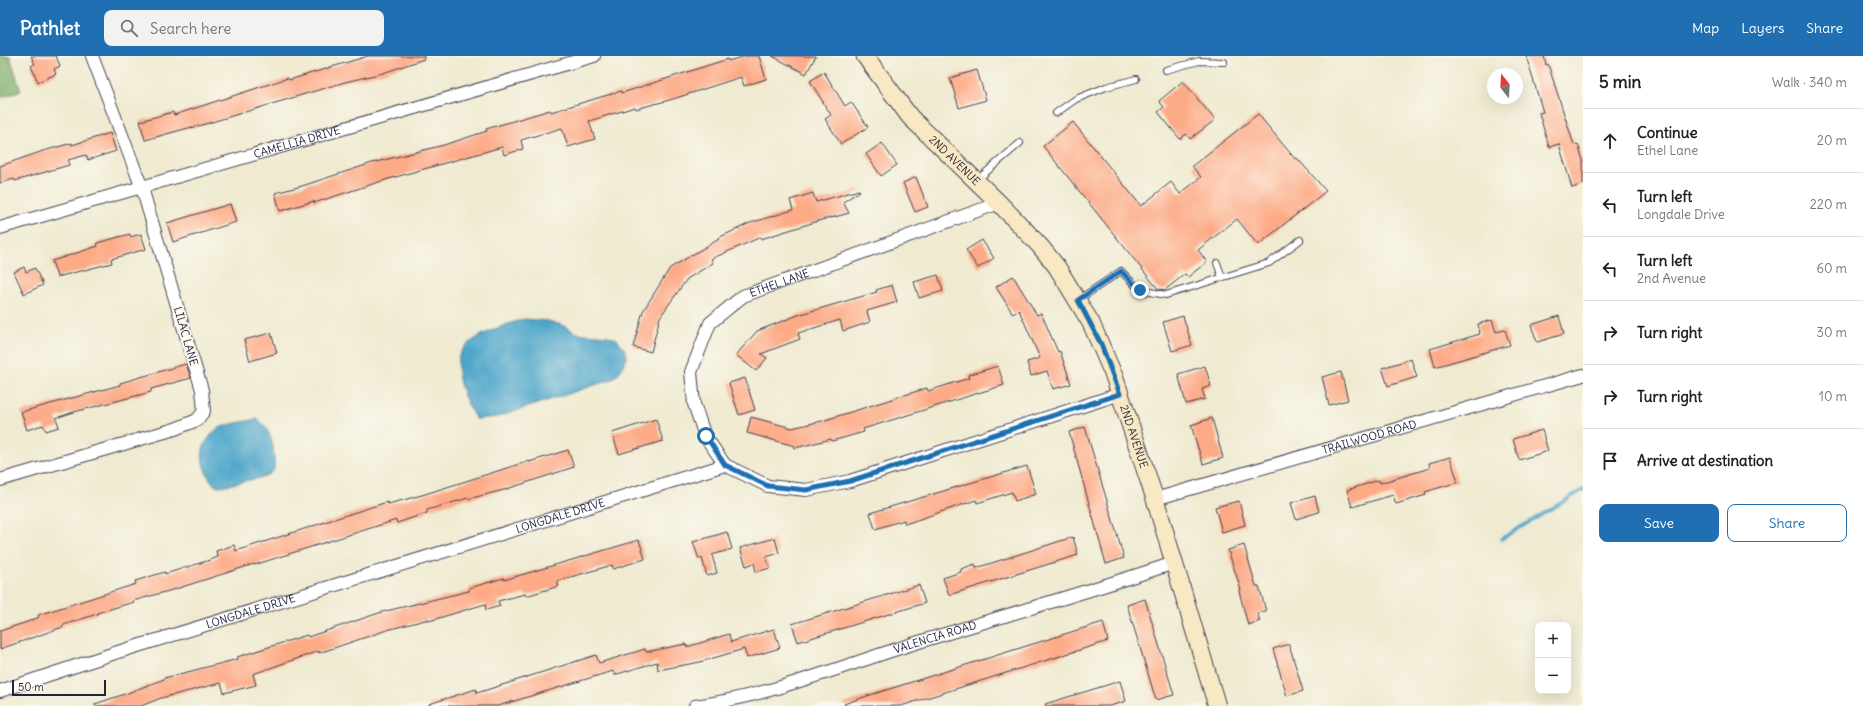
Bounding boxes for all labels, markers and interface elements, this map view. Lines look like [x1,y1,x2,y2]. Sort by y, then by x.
search box [104,10,384,46]
text: Pathlet [20,16,80,40]
icon: search [118,17,140,39]
text: Search here [150,19,231,38]
text: Map [1692,19,1719,37]
text: Layers [1741,19,1784,37]
text: Share [1806,19,1843,37]
north arrow [1487,68,1523,104]
text: 5 min [1599,71,1641,93]
text: Walk · 340 m [1772,74,1847,91]
street label: CAMELLIA DRIVE [252,123,342,161]
text: Continue [1637,123,1698,142]
icon: ahead [1599,130,1621,152]
street label: 2ND AVENUE [926,132,983,188]
text: 20 m [1817,132,1847,149]
text: Ethel Lane [1637,142,1698,159]
text: Turn left [1637,187,1692,206]
icon: left [1599,194,1621,216]
text: 220 m [1810,196,1847,213]
text: Longdale Drive [1637,206,1725,223]
text: Turn left [1637,251,1692,270]
icon: left [1599,258,1621,280]
text: 60 m [1816,260,1847,277]
street label: ETHEL LANE [748,266,811,300]
text: 2nd Avenue [1637,270,1706,287]
route end [1131,281,1149,299]
street label: LILAC LANE [171,305,201,367]
icon: right [1599,322,1621,344]
text: Turn right [1637,323,1702,342]
text: 30 m [1817,324,1847,341]
icon: right [1599,386,1621,408]
text: Turn right [1637,387,1702,406]
text: 10 m [1819,388,1847,405]
street label: 2ND AVENUE [1117,403,1151,470]
street label: TRAILWOOD ROAD [1320,417,1418,457]
route start [697,427,715,445]
icon: arrive [1599,450,1621,472]
text: Arrive at destination [1637,451,1773,470]
street label: LONGDALE DRIVE [514,495,606,536]
button: Save [1599,504,1719,542]
button: Share [1727,504,1847,542]
street label: LONGDALE DRIVE [204,591,297,631]
street label: VALENCIA ROAD [892,618,978,657]
map controls [1535,622,1571,694]
button: + [1535,622,1571,658]
button: − [1535,658,1571,694]
scale bar [12,678,106,697]
text: 50 m [18,680,44,694]

